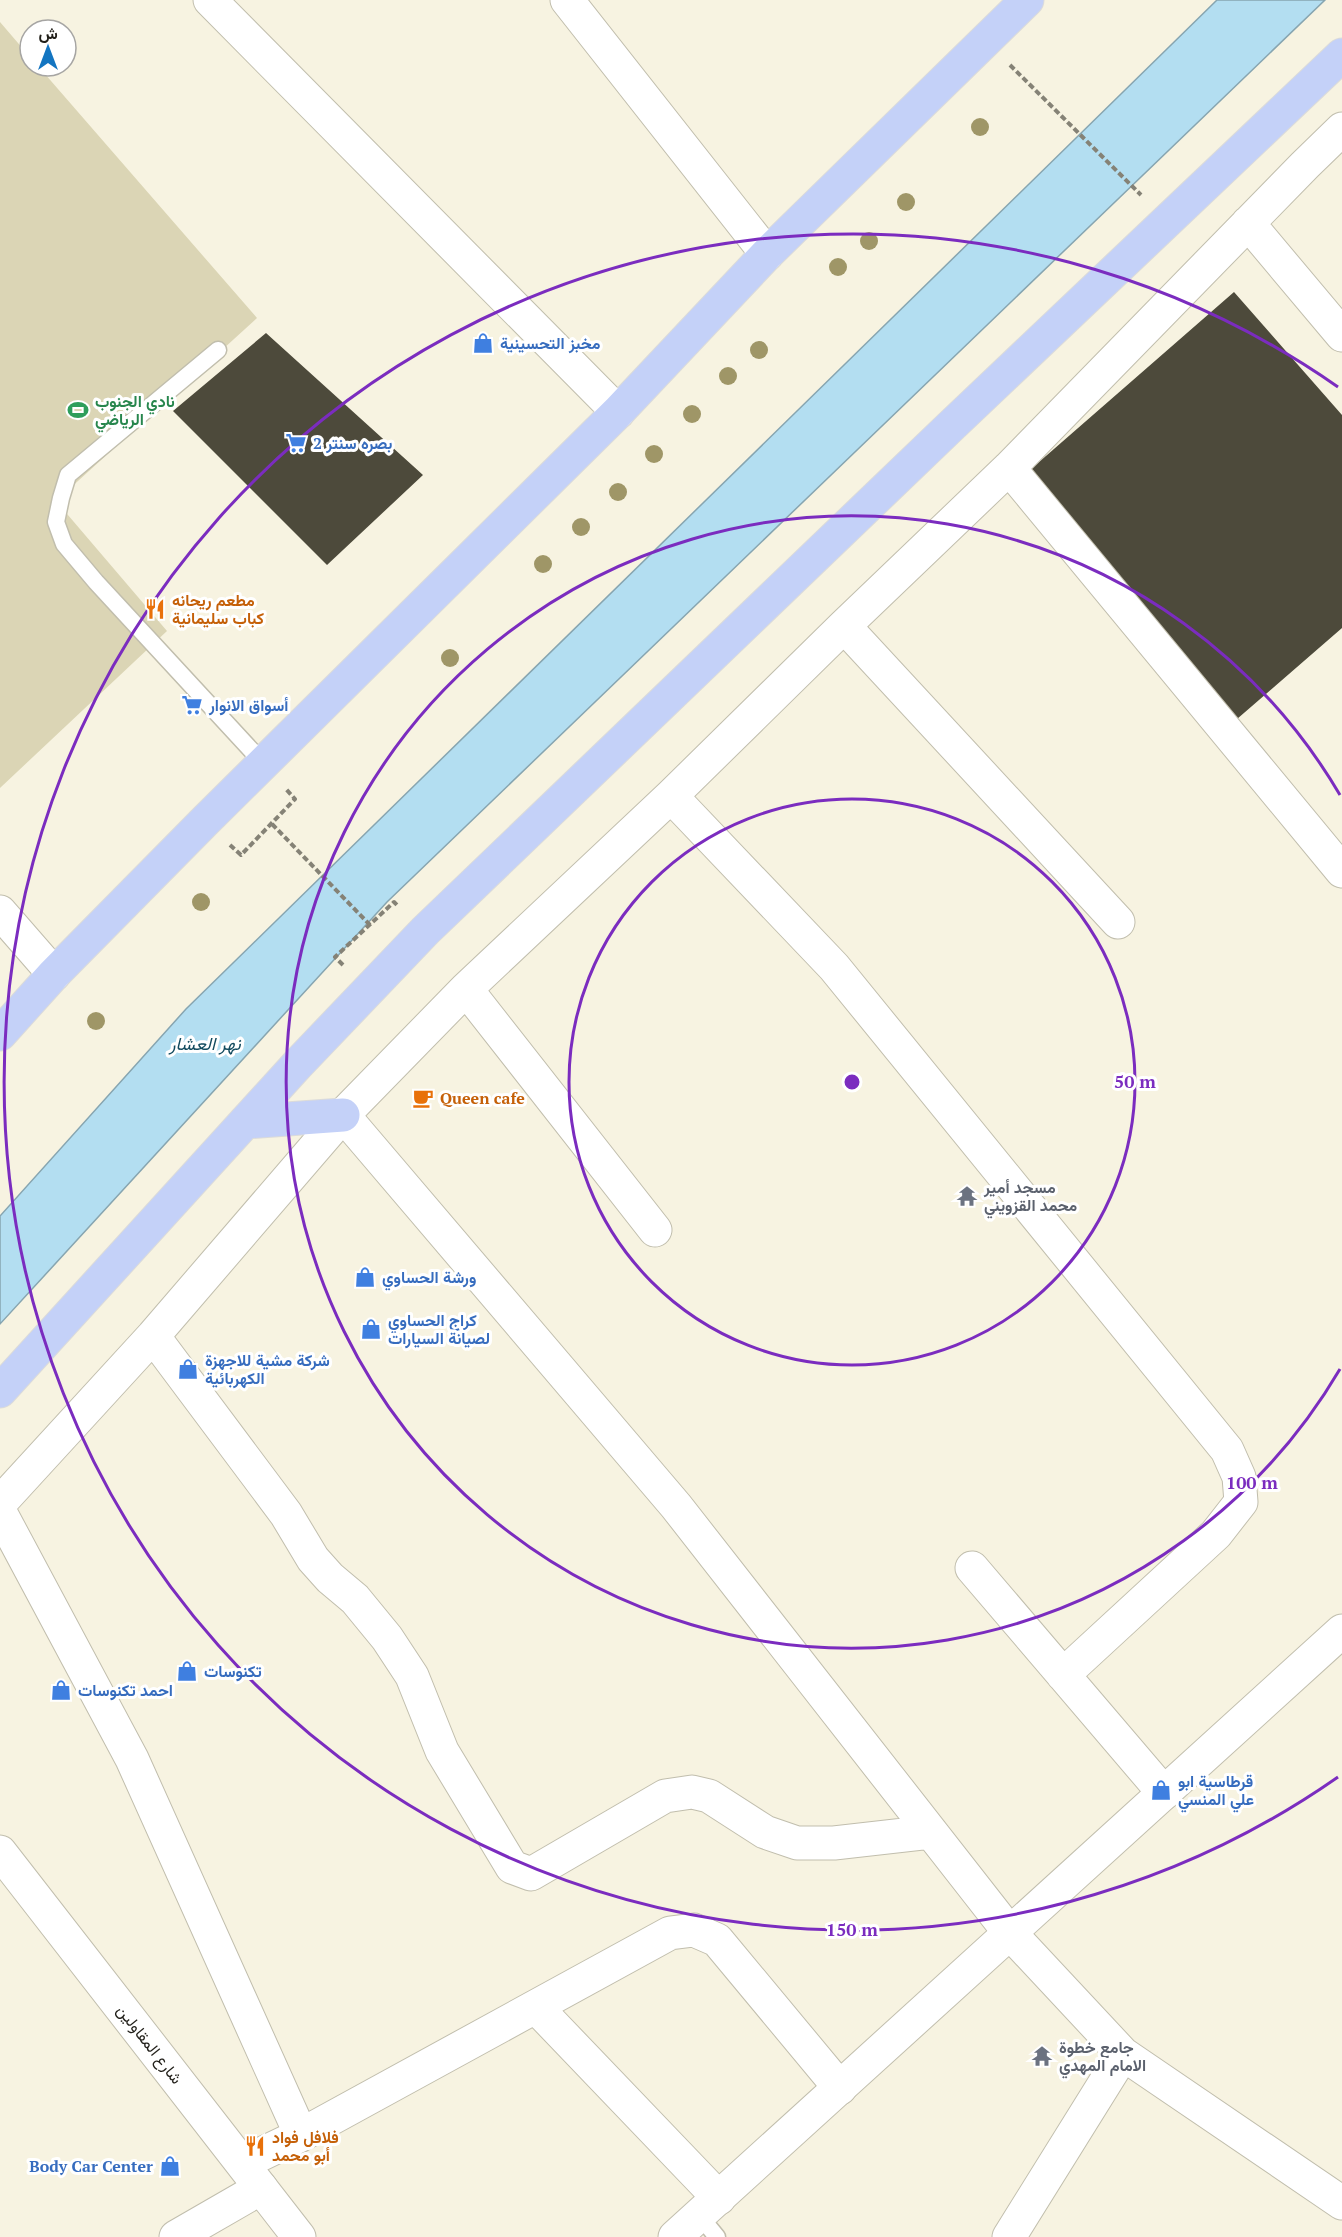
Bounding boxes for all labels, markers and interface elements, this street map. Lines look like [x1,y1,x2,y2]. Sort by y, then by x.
north arrow [18,18,78,78]
text: ش [38,22,58,44]
shop icon: مخبز التحسينية [471,331,495,355]
place label: مخبز التحسينية [500,332,601,354]
place label: نادي الجنوب الرياضي [95,390,175,433]
sports icon: نادي الجنوب الرياضي [66,398,90,422]
supermarket icon: بصره سنتر 2 [284,431,308,455]
place label: بصره سنتر 2 [313,432,393,454]
place label: مطعم ريحانه كباب سليمانية [172,589,264,629]
restaurant icon: مطعم ريحانه كباب سليمانية [143,597,167,621]
supermarket icon: أسواق الانوار [180,693,204,717]
place label: أسواق الانوار [208,694,288,716]
water label: نهر العشار [168,1031,241,1055]
text: 50 m [1114,1069,1156,1093]
centre of rings [842,1072,862,1092]
cafe icon: Queen cafe [411,1086,435,1110]
place label: Queen cafe [440,1087,525,1109]
place label: مسجد أمير محمد القزويني [983,1176,1078,1219]
temple icon: مسجد أمير محمد القزويني [955,1184,979,1208]
shop icon: ورشة الحساوي [353,1265,377,1289]
place label: ورشة الحساوي [382,1266,476,1291]
place label: كراج الحساوي لصيانة السيارات [388,1309,490,1349]
shop icon: كراج الحساوي لصيانة السيارات [359,1317,383,1341]
place label: شركة مشية للاجهزة الكهربائية [205,1349,330,1389]
shop icon: شركة مشية للاجهزة الكهربائية [176,1357,200,1381]
text: 100 m [1226,1470,1278,1494]
shop icon: تكنوسات [175,1659,199,1683]
place label: تكنوسات [204,1660,262,1682]
shop icon: احمد تكنوسات [49,1678,73,1702]
place label: احمد تكنوسات [78,1679,173,1701]
place label: قرطاسية ابو علي المنسي [1178,1770,1254,1813]
shop icon: قرطاسية ابو علي المنسي [1149,1778,1173,1802]
text: 150 m [826,1917,878,1941]
street label: شارع المقاولين [111,2000,188,2089]
place label: جامع خطوة الامام المهدي [1059,2036,1146,2079]
temple icon: جامع خطوة الامام المهدي [1030,2044,1054,2068]
place label: فلافل فواد أبو محمد [272,2126,339,2166]
restaurant icon: فلافل فواد أبو محمد [243,2134,267,2158]
shop icon: Body Car Center [158,2154,182,2178]
place label: Body Car Center [29,2155,153,2177]

